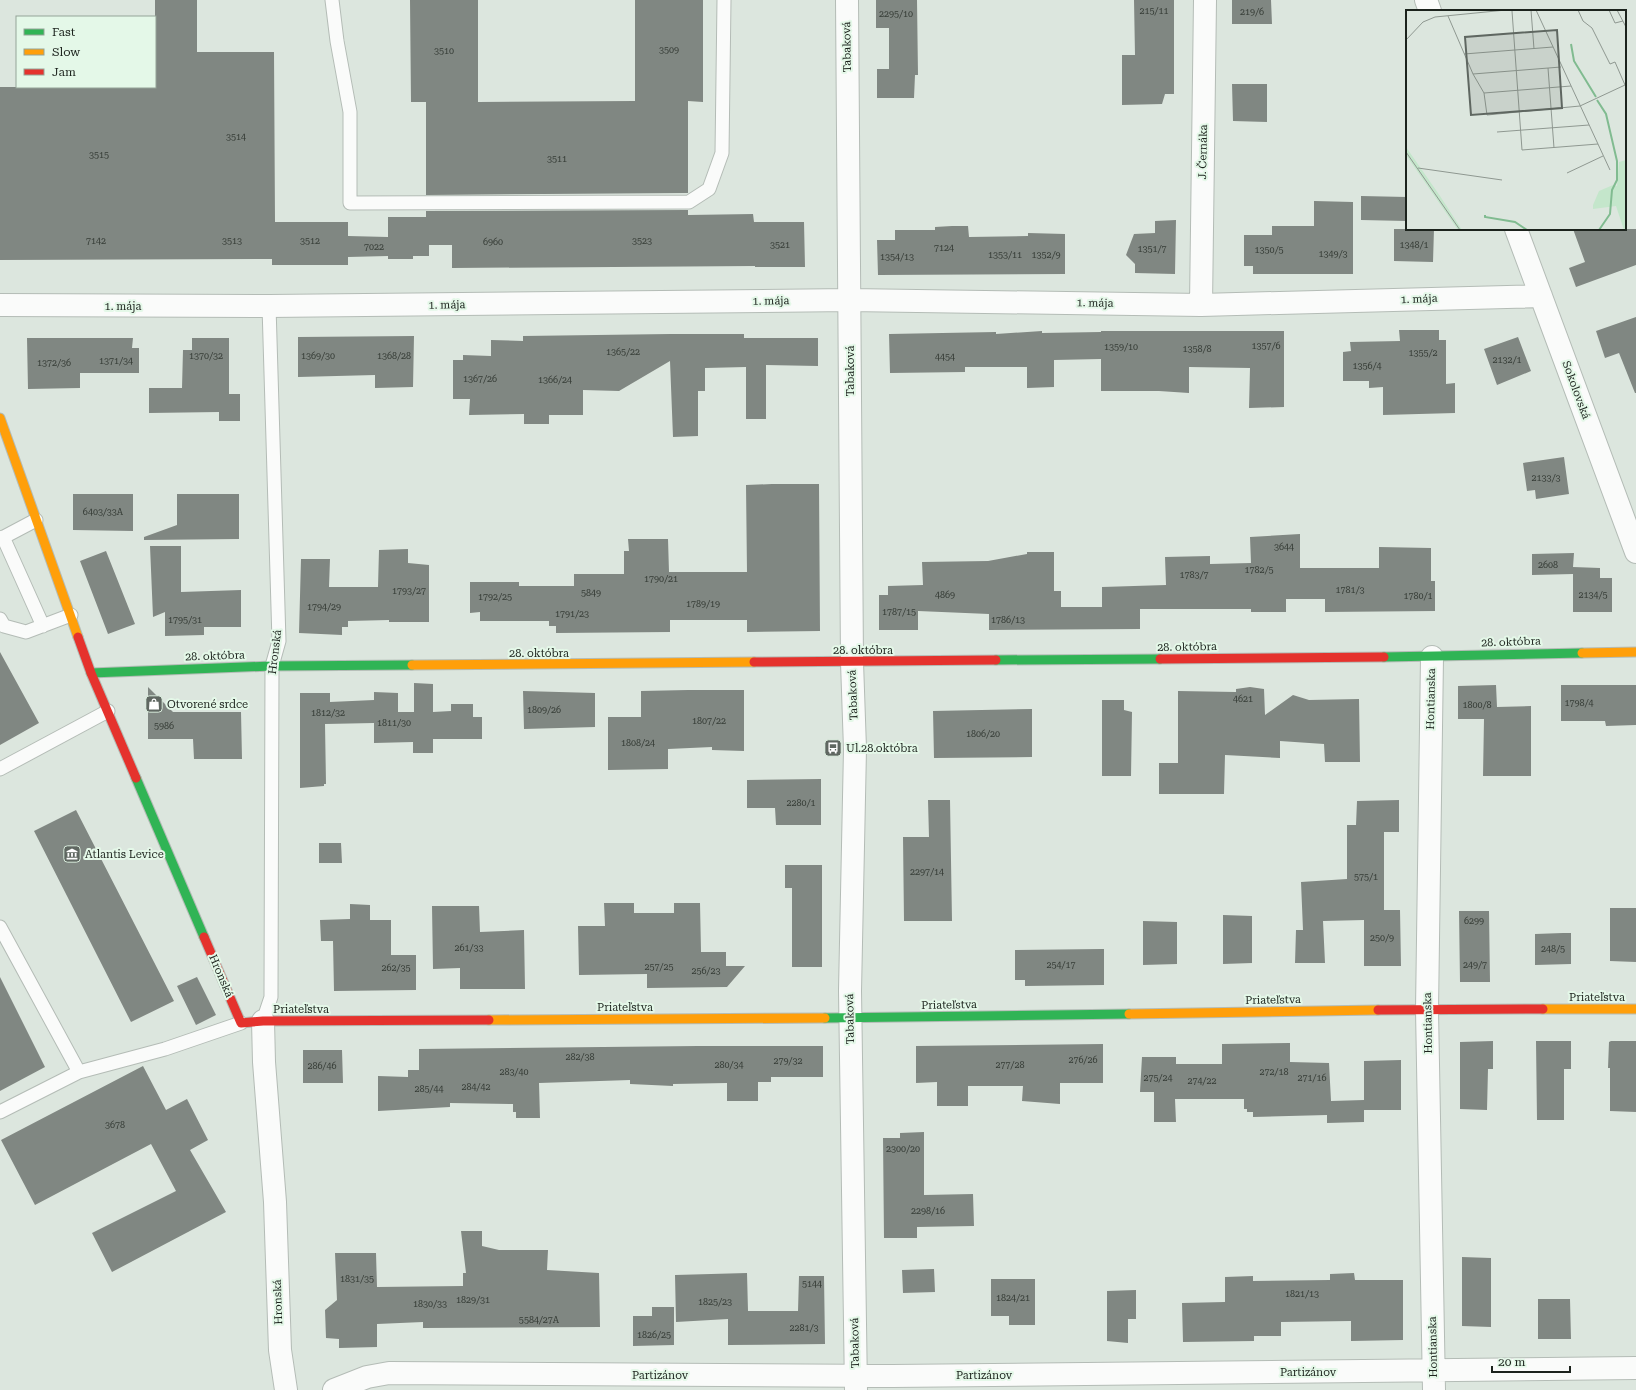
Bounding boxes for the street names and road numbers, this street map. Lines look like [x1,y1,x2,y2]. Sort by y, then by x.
street label: Tabaková [840,21,854,73]
street label: J. Černáka [1195,124,1210,180]
street label: 1. mája [1400,292,1438,306]
street label: 1. mája [752,294,790,308]
street label: 1. mája [1076,296,1114,310]
street label: 1. mája [428,298,466,312]
street label: 1. mája [105,300,142,313]
street label: Tabaková [844,346,857,396]
street label: Sokolovská [1559,359,1593,421]
street label: Hronská [266,629,284,675]
street label: 28. októbra [1481,634,1541,650]
street label: 28. októbra [1157,640,1217,654]
street label: 28. októbra [833,644,893,657]
street label: 28. októbra [509,647,569,660]
street label: 28. októbra [185,648,245,664]
street label: Hontianska [1424,668,1438,730]
street label: Tabaková [846,669,860,721]
street label: Hronská [206,953,236,999]
street label: Priateľstva [1569,991,1625,1004]
street label: Hontianska [1421,992,1435,1054]
street label: Tabaková [843,993,857,1045]
street label: Priateľstva [1245,993,1301,1007]
street label: Priateľstva [921,998,977,1012]
street label: Priateľstva [597,1001,653,1014]
street label: Priateľstva [273,1003,329,1016]
street label: Hronská [271,1279,285,1325]
street label: Hontianska [1426,1316,1440,1378]
street label: Tabaková [848,1317,862,1369]
street label: Partizánov [1280,1366,1337,1379]
street label: Partizánov [632,1369,689,1382]
street label: Partizánov [956,1369,1013,1382]

